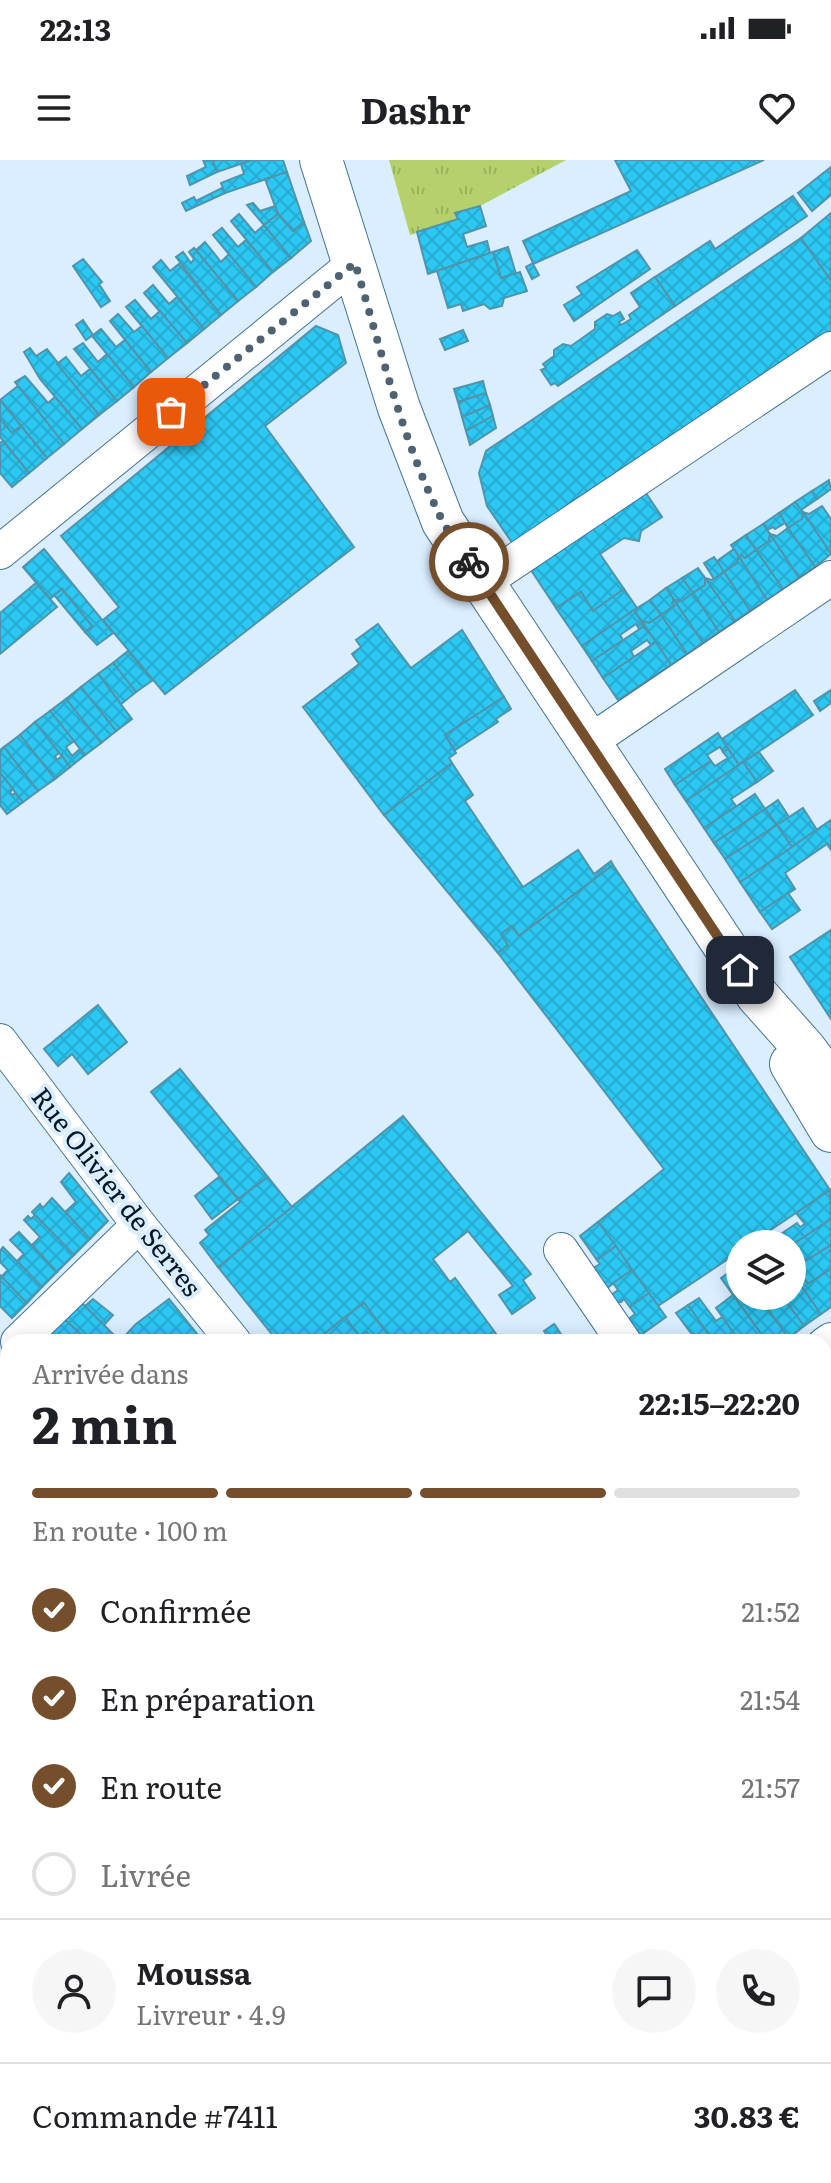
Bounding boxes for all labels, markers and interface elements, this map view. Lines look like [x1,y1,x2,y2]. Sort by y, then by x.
text: 22:13 [40,6,111,50]
text: Dashr [360,82,471,135]
icon: menu [32,86,76,130]
icon: heart [755,86,799,130]
pin [137,378,205,446]
icon: bag [149,390,193,434]
courier [429,522,509,602]
icon: bike [447,540,491,584]
pin [706,936,774,1004]
icon: home [718,948,762,992]
street label: Rue Olivier de Serres [24,1078,212,1303]
map controls [726,1230,806,1310]
button: layers [726,1230,806,1310]
text: Arrivée dans [32,1353,188,1392]
text: 22:15–22:20 [639,1380,800,1424]
text: 2 min [32,1383,177,1460]
text: En route · 100 m [32,1510,228,1549]
icon: check [32,1588,76,1632]
text: Confirmée [100,1588,251,1632]
text: 21:52 [741,1591,800,1630]
icon: check [32,1676,76,1720]
text: En préparation [100,1676,315,1720]
text: 21:54 [740,1679,800,1718]
icon: check [32,1764,76,1808]
text: En route [100,1764,222,1808]
text: 21:57 [741,1767,800,1806]
text: Livrée [100,1852,191,1896]
button: person [32,1949,116,2033]
button: chat [612,1949,696,2033]
button: phone [716,1949,800,2033]
text: Moussa [136,1950,251,1994]
text: Livreur · 4.9 [136,1994,286,2033]
text: Commande #7411 [32,2093,278,2137]
text: 30.83 € [694,2093,800,2137]

